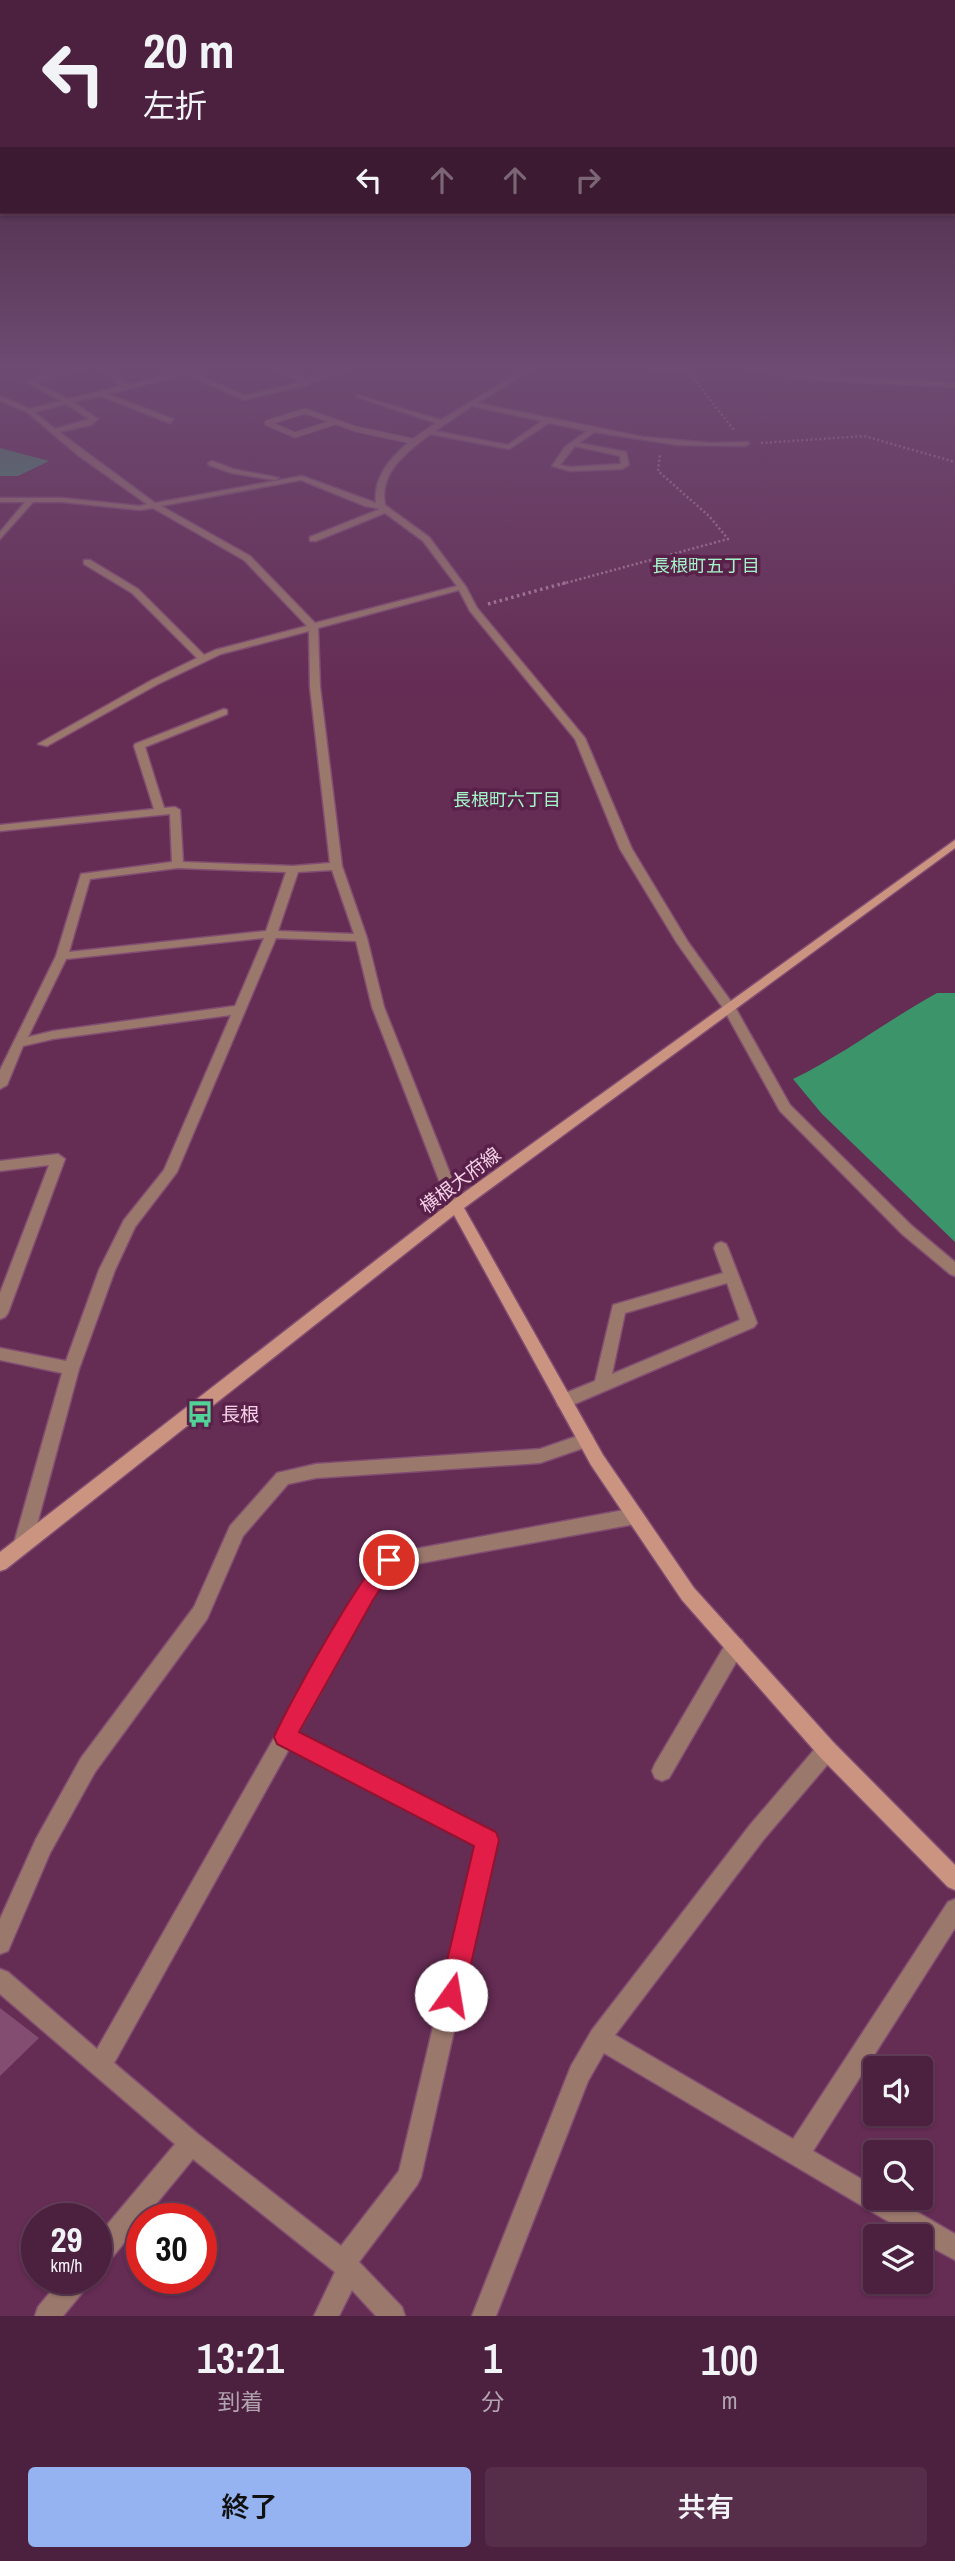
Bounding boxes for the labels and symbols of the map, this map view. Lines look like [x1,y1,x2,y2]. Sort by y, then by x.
district label: 長根町五丁目 [652,553,760,578]
district label: 長根町六丁目 [453,787,561,812]
street label: 横根大府線 [414,1141,506,1219]
bus stop icon: 長根 [185,1399,215,1429]
place label: 長根 [221,1401,259,1427]
pin [359,1530,419,1590]
position arrow [414,1958,488,2032]
speed limit sign: 30 [126,2203,217,2294]

